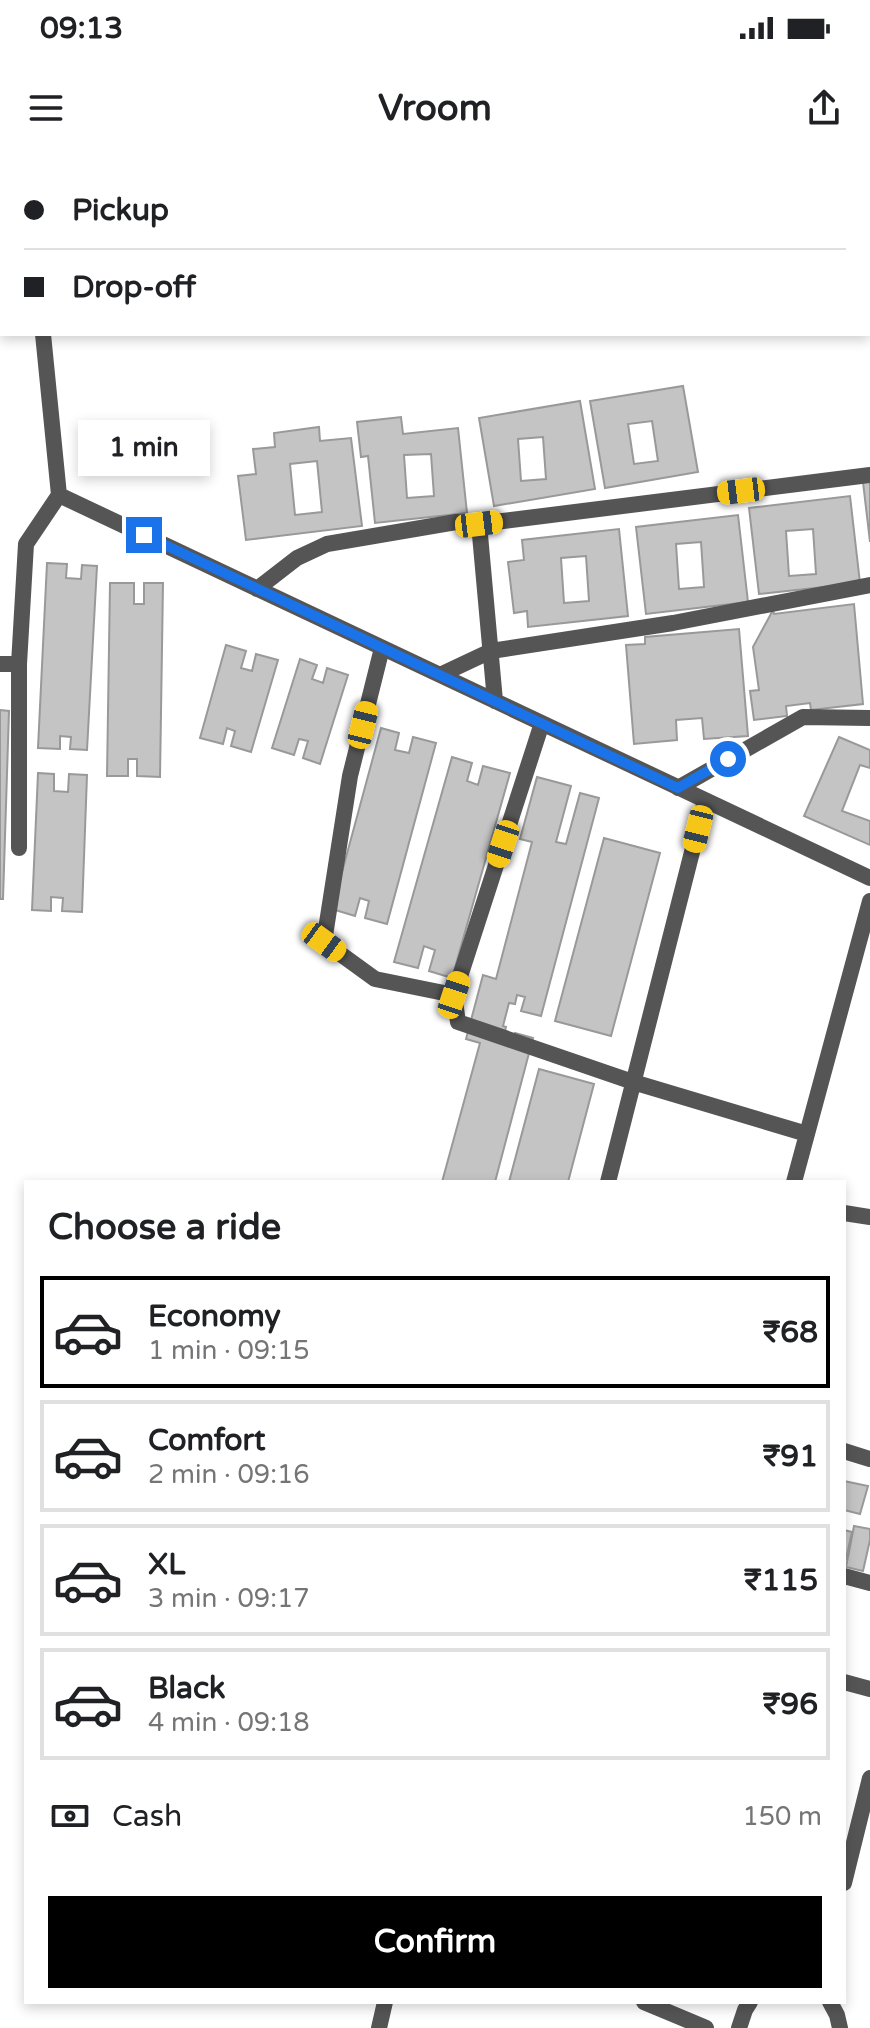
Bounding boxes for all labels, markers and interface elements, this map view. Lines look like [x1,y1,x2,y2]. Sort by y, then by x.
text: 09:13 [40,10,123,47]
icon: menu [24,86,68,130]
icon: share [802,86,846,130]
text: Vroom [378,87,492,130]
text: Pickup [72,192,169,229]
text: Drop-off [72,269,196,306]
callout: 1 min [78,419,210,475]
text: 1 min [109,432,179,463]
car [716,476,766,506]
car [454,509,504,539]
route end [126,517,162,553]
car [346,699,380,751]
route start [710,741,746,777]
car [681,803,715,855]
car [484,817,522,871]
car [298,918,350,966]
car [435,968,473,1022]
text: Choose a ride [48,1206,281,1249]
icon: car [52,1296,124,1368]
text: Economy [148,1298,281,1335]
text: ₹68 [763,1314,818,1351]
text: 1 min · 09:15 [148,1335,310,1366]
icon: car [52,1420,124,1492]
text: Comfort [148,1422,266,1459]
text: ₹91 [763,1438,818,1475]
text: 2 min · 09:16 [148,1459,310,1490]
icon: car [52,1544,124,1616]
text: XL [148,1546,185,1583]
text: ₹115 [744,1562,818,1599]
text: 3 min · 09:17 [148,1583,310,1614]
icon: car [52,1668,124,1740]
text: Black [148,1670,225,1707]
text: ₹96 [763,1686,818,1723]
text: 4 min · 09:18 [148,1707,310,1738]
icon: cash [48,1794,92,1838]
text: Cash [112,1798,182,1835]
text: 150 m [742,1801,822,1832]
button: Confirm [48,1896,822,1988]

